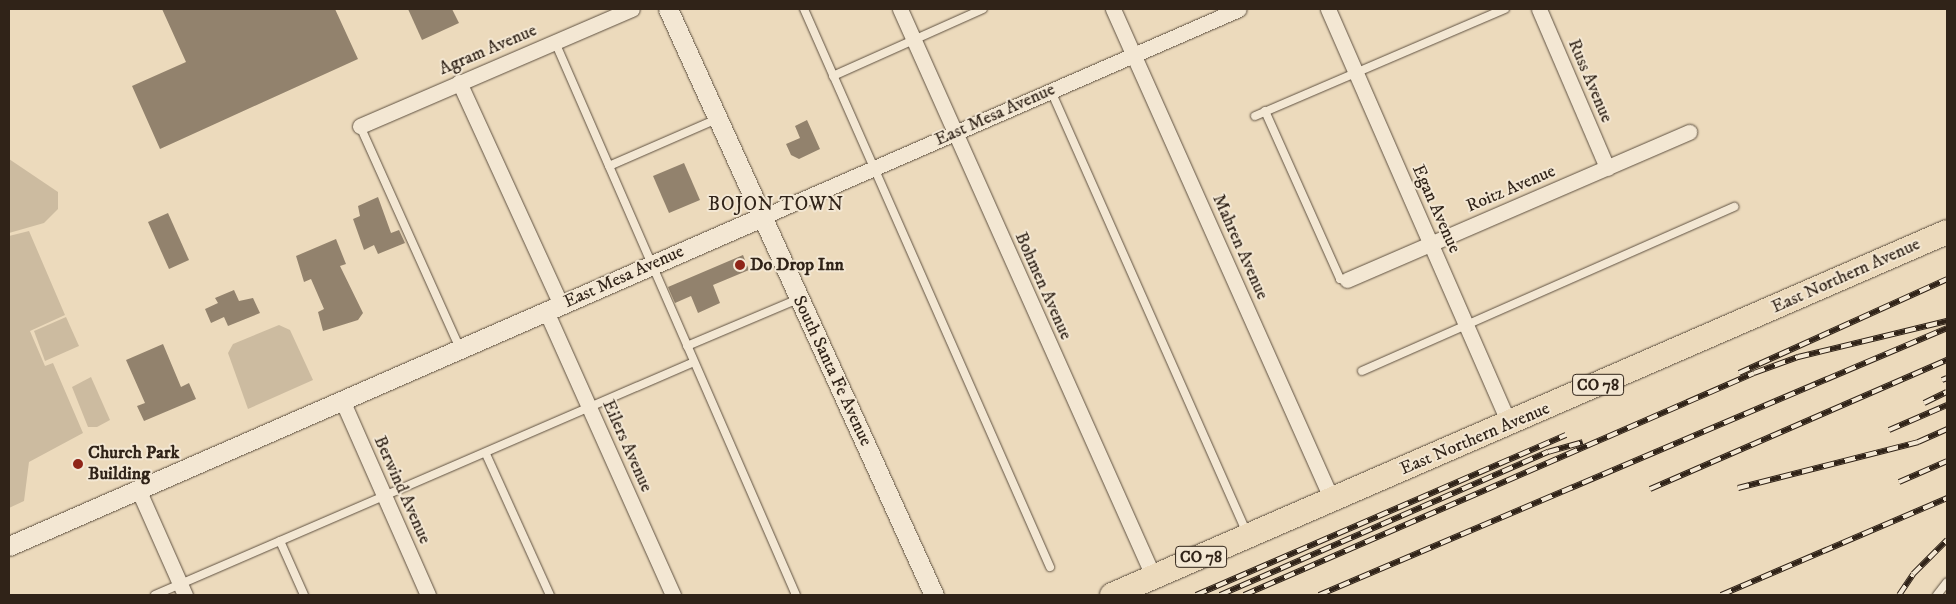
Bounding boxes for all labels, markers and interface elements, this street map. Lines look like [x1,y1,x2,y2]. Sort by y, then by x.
street label: Agram Avenue [436,20,540,80]
street label: Russ Avenue [1563,36,1617,126]
street label: East Mesa Avenue [932,79,1058,151]
street label: Roitz Avenue [1463,161,1559,217]
street label: Egan Avenue [1407,162,1465,256]
street label: Mahren Avenue [1207,191,1273,303]
district label: BOJON TOWN [707,194,845,216]
street label: Bohmen Avenue [1010,229,1076,343]
street label: East Northern Avenue [1768,234,1924,318]
street label: East Mesa Avenue [561,241,687,313]
place label: Do Drop Inn [750,254,844,276]
marker: Do Drop Inn [734,259,746,271]
street label: South Santa Fe Avenue [788,292,876,450]
road number: CO 78 [1572,372,1624,398]
street label: Eilers Avenue [597,397,657,495]
street label: East Northern Avenue [1397,398,1553,480]
street label: Berwind Avenue [369,433,435,547]
place label: Church Park Building [88,443,179,486]
marker: Church Park Building [72,458,84,470]
road number: CO 78 [1175,544,1227,570]

